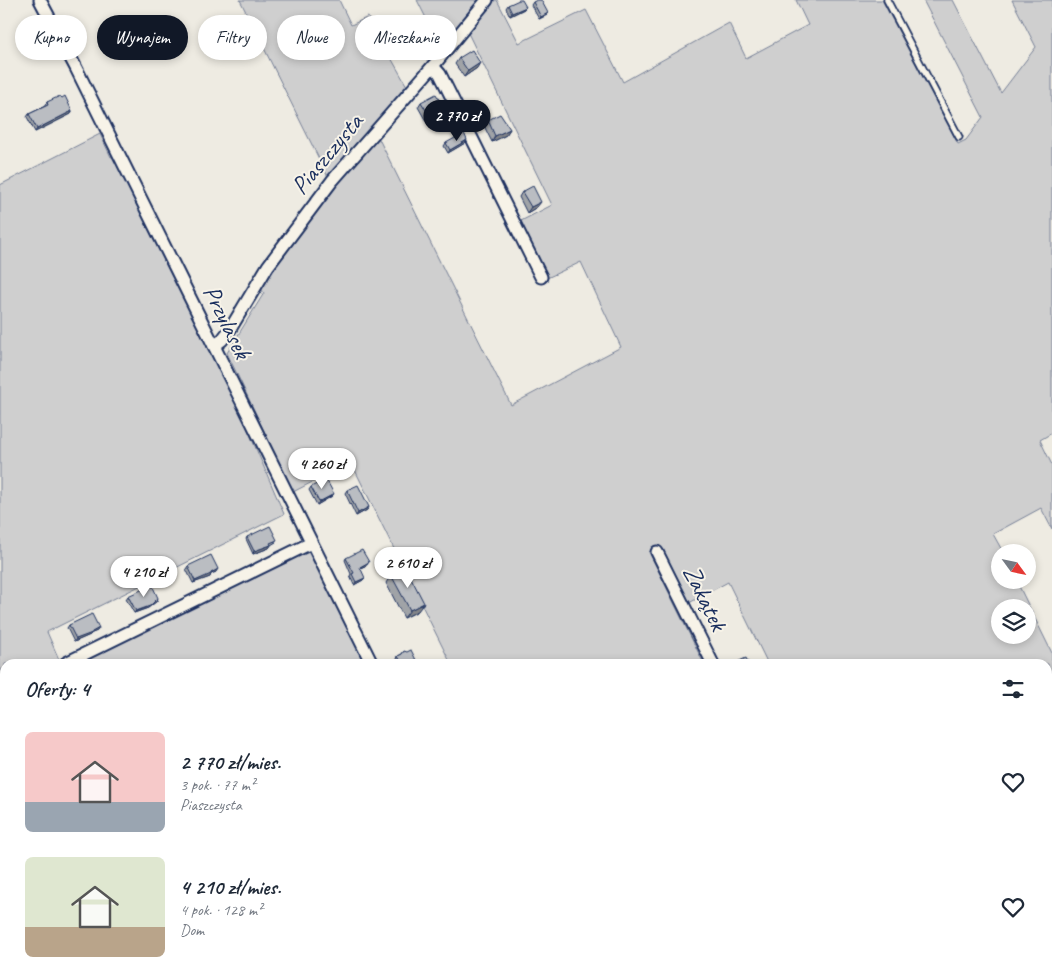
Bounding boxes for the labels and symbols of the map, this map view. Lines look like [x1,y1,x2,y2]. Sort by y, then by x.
pin: 2 770 zł [405,100,509,142]
street label: Piaszczysta [284,105,372,201]
street label: Przylasek [196,280,259,366]
pin: 4 260 zł [270,448,374,490]
north arrow [991,544,1036,589]
pin: 2 610 zł [356,546,460,589]
pin: 4 210 zł [92,556,196,598]
street label: Zakątek [675,560,735,638]

